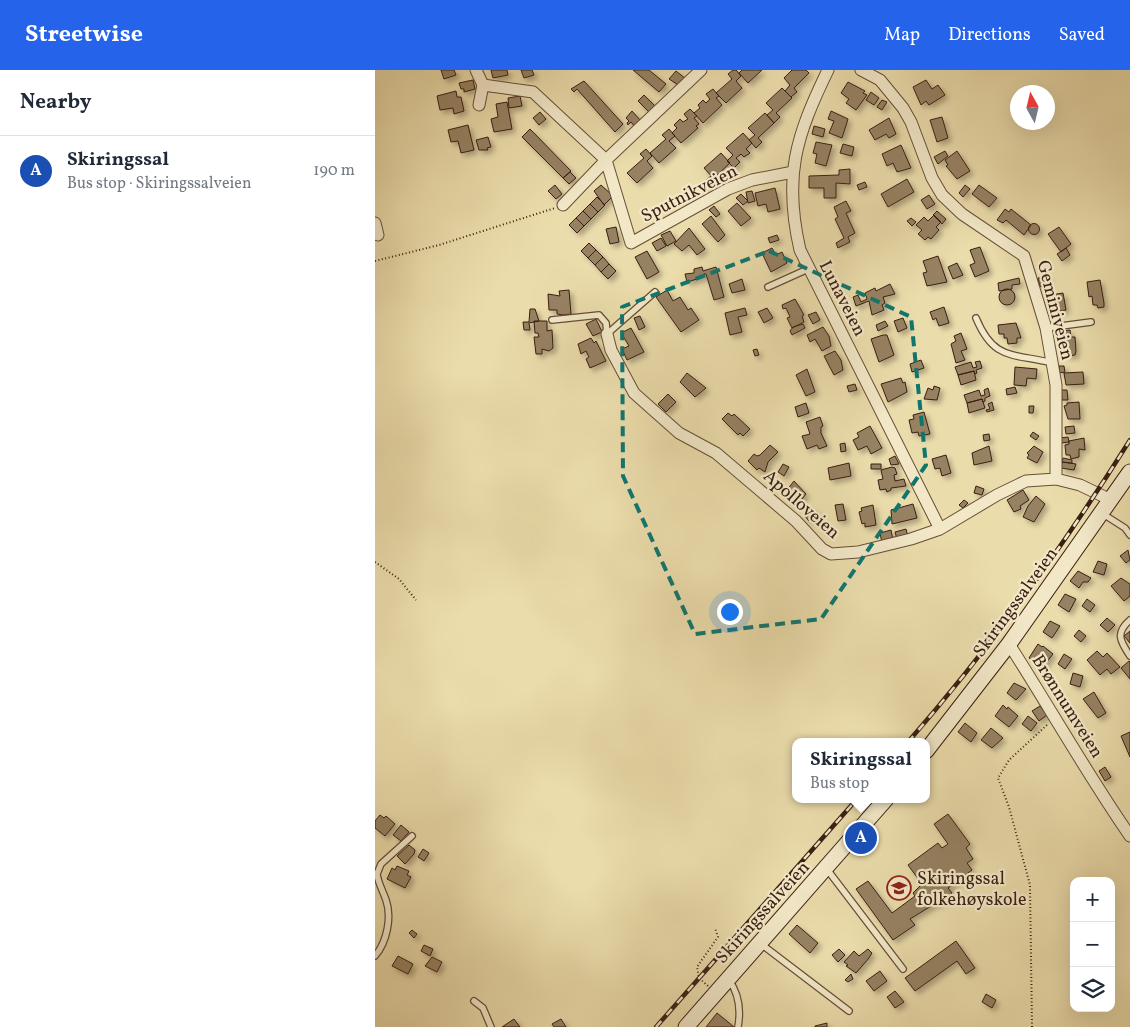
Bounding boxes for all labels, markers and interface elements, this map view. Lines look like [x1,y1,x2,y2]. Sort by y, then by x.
text: Streetwise [25,18,143,52]
text: Map [884,23,920,48]
text: Directions [948,23,1031,48]
text: Saved [1059,23,1105,48]
north arrow [1010,85,1055,130]
text: Nearby [20,88,91,117]
text: Skiringssal [67,147,169,173]
street label: Sputnikveien [637,159,742,229]
text: A [30,160,42,182]
text: 190 m [313,160,355,182]
text: Bus stop · Skiringssalveien [67,173,251,195]
street label: Lunaveien [812,256,872,341]
street label: Geminiveien [1030,258,1079,363]
street label: Apolloveien [757,465,845,546]
street label: Skiringssalveien [968,543,1065,663]
your location [717,599,743,625]
street label: Brønnumveien [1025,650,1109,764]
popup [792,738,930,803]
text: Skiringssal [810,747,912,773]
text: Bus stop [810,773,869,795]
pin: A [845,819,877,857]
street label: Skiringssalveien [710,856,816,970]
place label: Skiringssal folkehøyskole [917,867,1026,913]
school or university icon: Skiringssal folkehøyskole [886,875,912,901]
map controls [1070,877,1115,1012]
button: + [1070,877,1115,922]
button: − [1070,922,1115,967]
button: layers [1070,967,1115,1012]

